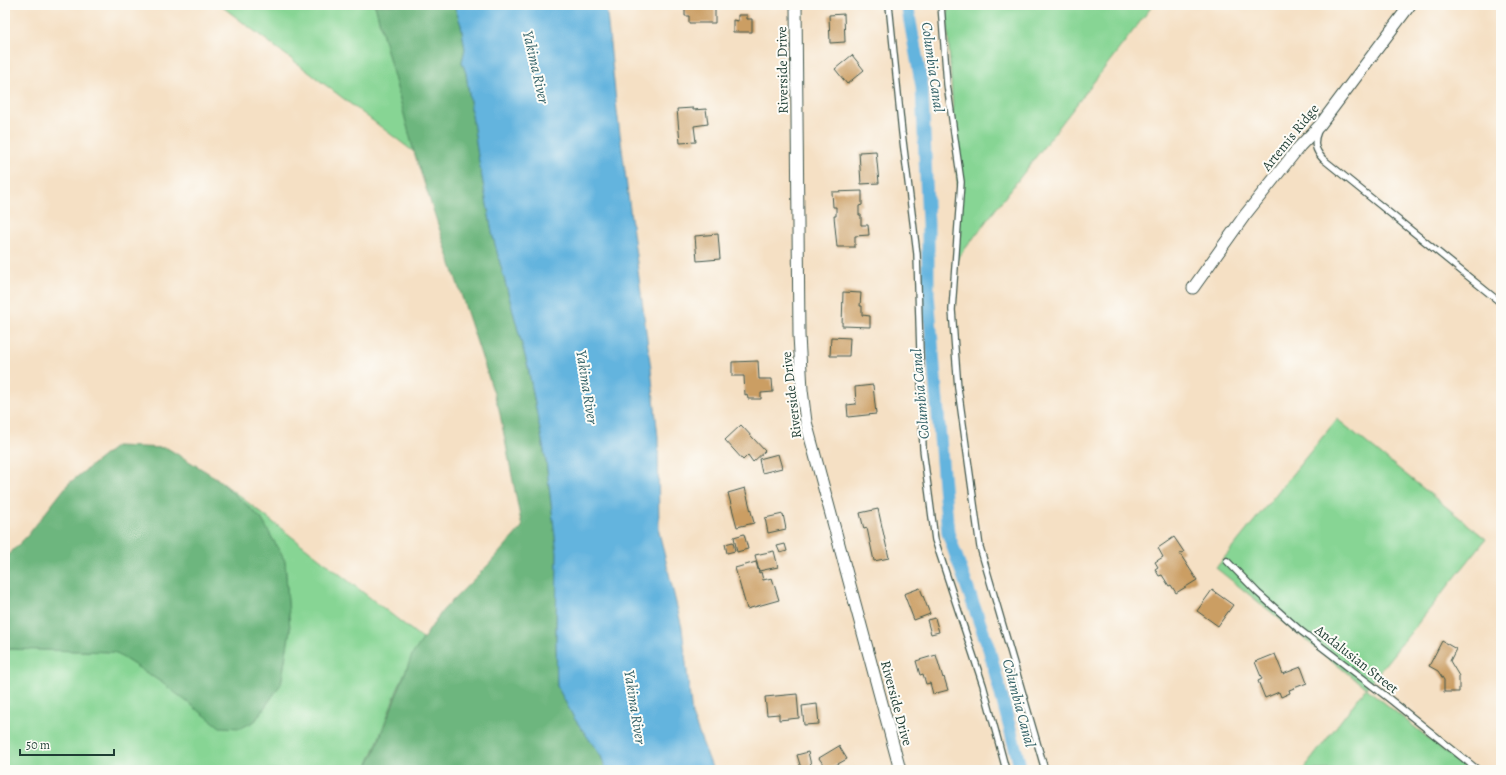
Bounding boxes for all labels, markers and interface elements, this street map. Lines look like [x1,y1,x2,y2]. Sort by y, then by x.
water label: Columbia Canal [917,21,949,114]
street label: Riverside Drive [772,26,793,114]
water label: Yakima River [518,29,554,106]
street label: Artemis Ridge [1257,100,1323,176]
water label: Columbia Canal [906,348,934,440]
water label: Yakima River [571,349,603,426]
street label: Riverside Drive [777,350,806,440]
street label: Andalusian Street [1310,620,1403,698]
water label: Columbia Canal [998,657,1040,750]
street label: Riverside Drive [876,658,917,748]
water label: Yakima River [619,669,651,746]
scale bar [20,731,114,757]
text: 50 m [26,737,50,753]

